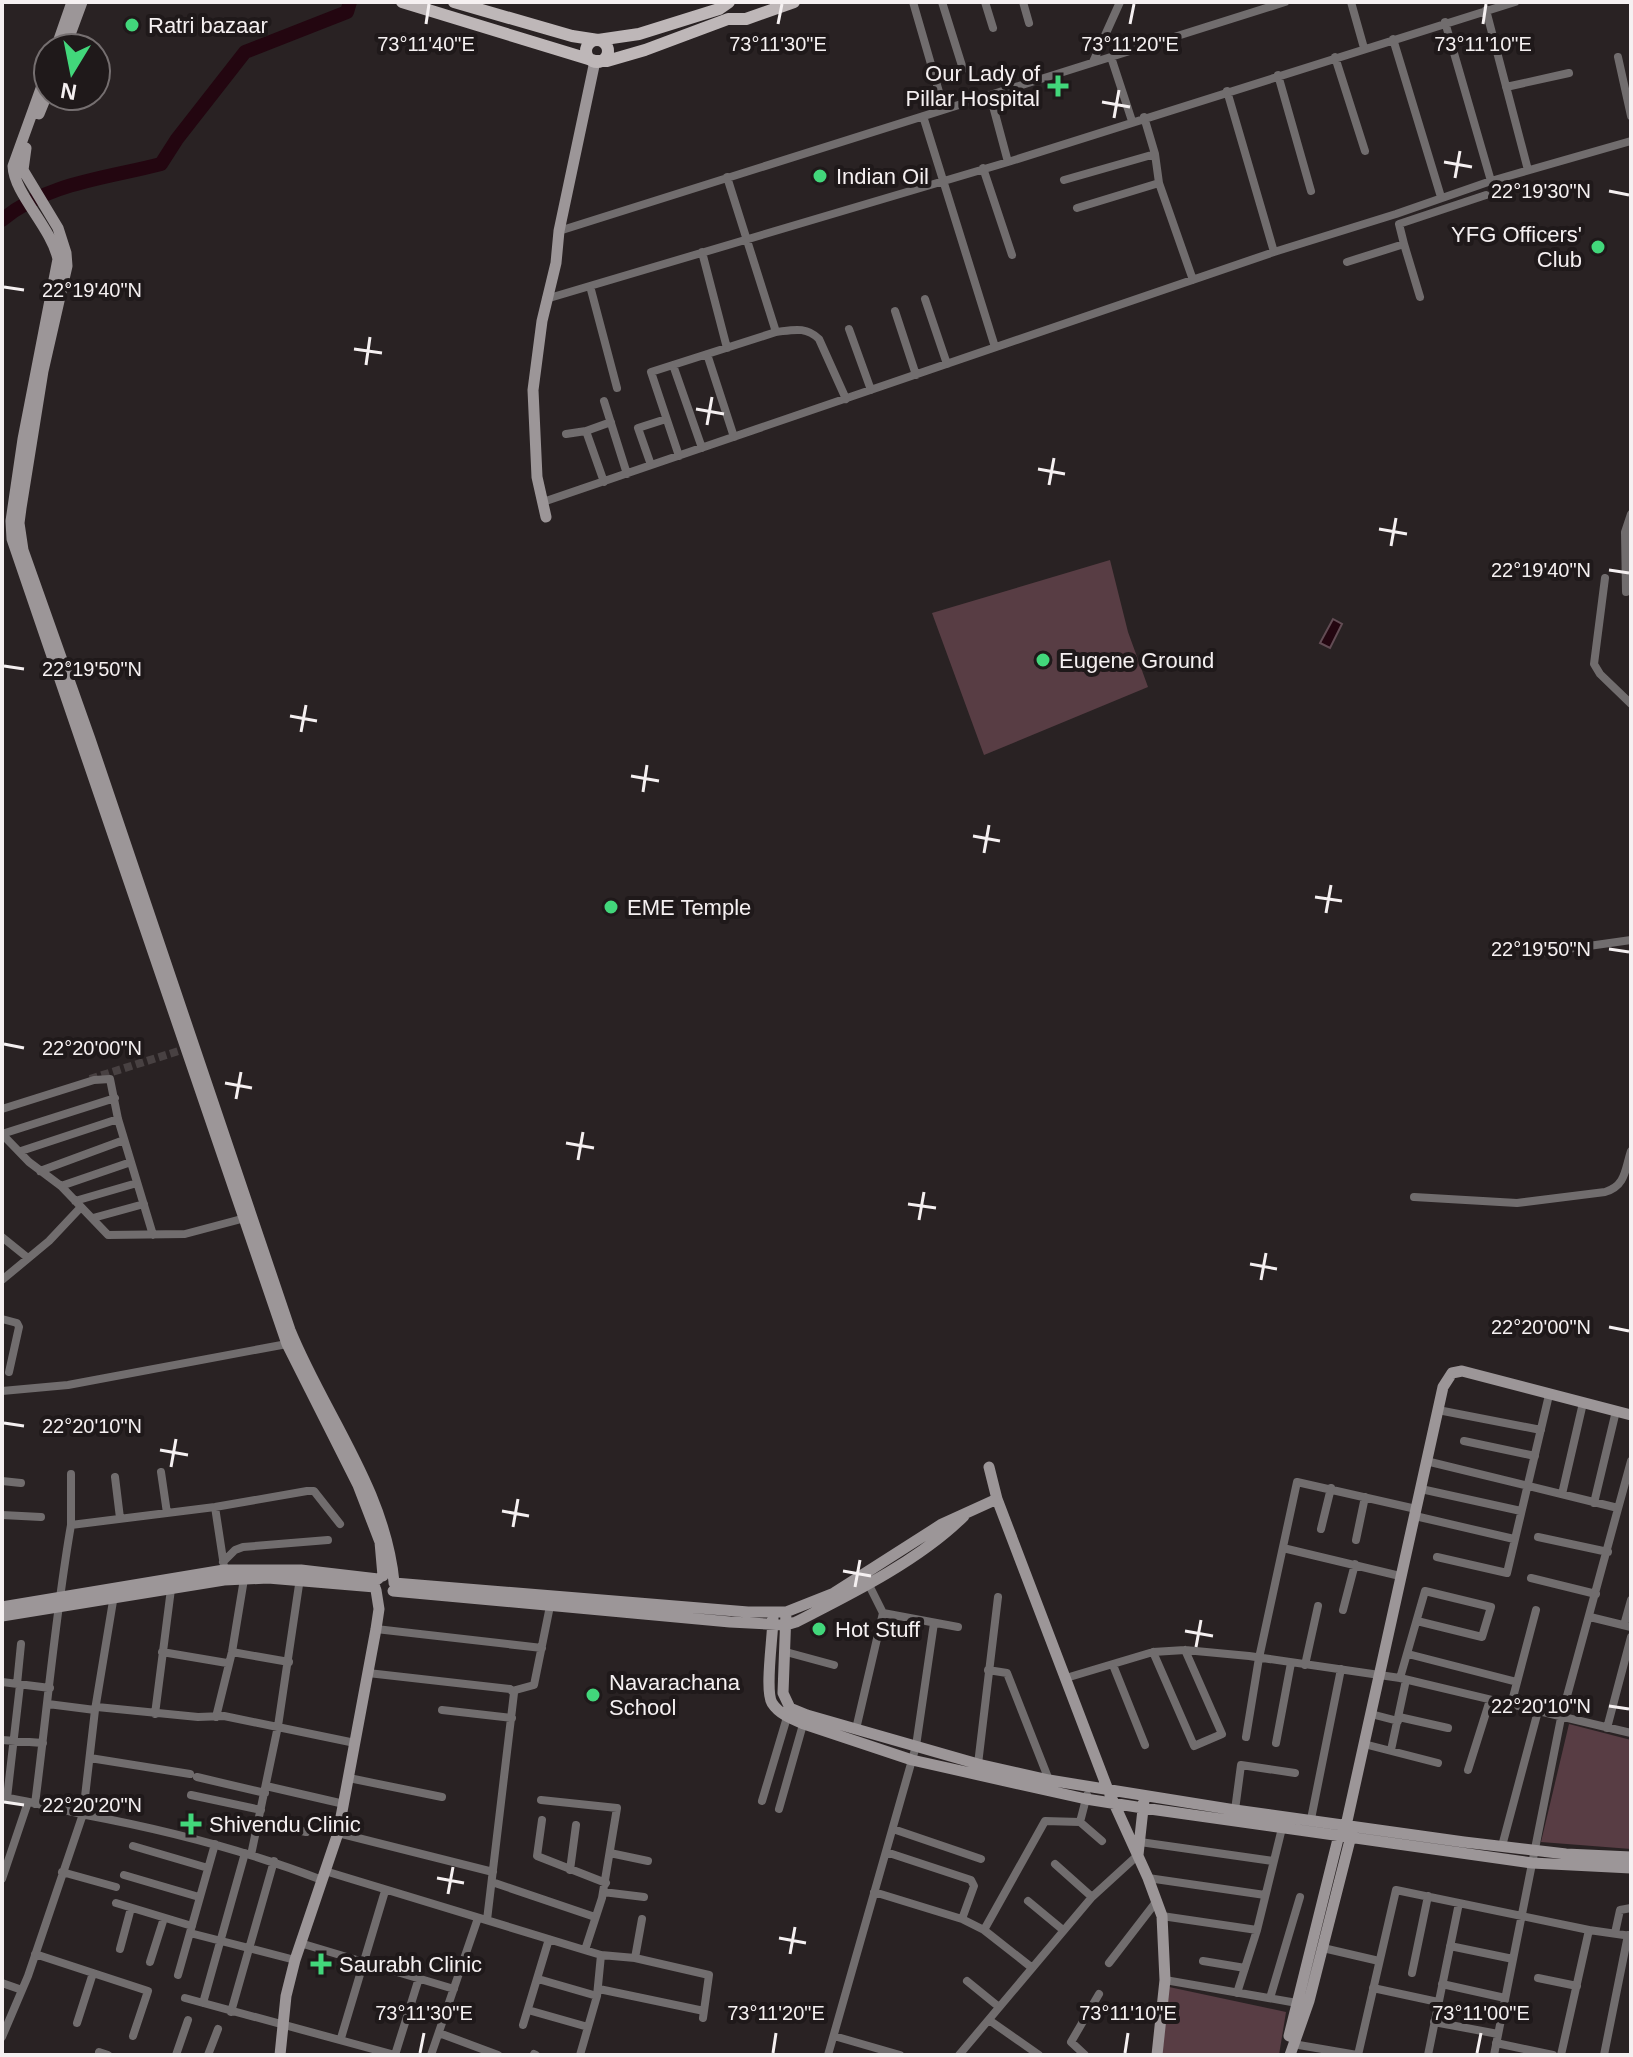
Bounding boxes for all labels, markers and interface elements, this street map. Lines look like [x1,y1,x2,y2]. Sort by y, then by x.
place label: Ratri bazaar [148,13,268,38]
marker: Ratri bazaar [123,16,141,34]
north arrow [32,32,112,112]
text: 73°11'40"E [377,33,475,55]
text: 73°11'30"E [729,33,827,55]
text: 73°11'20"E [1081,33,1179,55]
text: 73°11'10"E [1434,33,1532,55]
place label: Our Lady of Pillar Hospital [906,61,1041,111]
marker: Our Lady of Pillar Hospital [1047,75,1069,97]
text: N [59,78,79,105]
place label: Indian Oil [836,164,929,189]
marker: Indian Oil [811,167,829,185]
text: 22°19'30"N [1491,180,1591,202]
place label: YFG Officers' Club [1451,222,1582,272]
marker: YFG Officers' Club [1589,238,1607,256]
text: 22°19'40"N [42,279,142,301]
text: 22°19'40"N [1491,559,1591,581]
place label: Eugene Ground [1059,648,1214,673]
marker: Eugene Ground [1034,651,1052,669]
text: 22°19'50"N [42,658,142,680]
place label: EME Temple [627,895,751,920]
marker: EME Temple [602,898,620,916]
text: 22°19'50"N [1491,938,1591,960]
text: 22°20'00"N [42,1037,142,1059]
text: 22°20'00"N [1491,1316,1591,1338]
text: 22°20'10"N [42,1415,142,1437]
place label: Hot Stuff [835,1617,921,1642]
marker: Hot Stuff [810,1620,828,1638]
place label: Navarachana School [609,1670,741,1720]
marker: Navarachana School [584,1686,602,1704]
text: 22°20'10"N [1491,1695,1591,1717]
text: 22°20'20"N [42,1794,142,1816]
place label: Shivendu Clinic [209,1812,361,1837]
marker: Shivendu Clinic [180,1813,202,1835]
place label: Saurabh Clinic [339,1952,482,1977]
marker: Saurabh Clinic [310,1953,332,1975]
text: 73°11'30"E [375,2002,473,2024]
text: 73°11'20"E [727,2002,825,2024]
text: 73°11'10"E [1079,2002,1177,2024]
text: 73°11'00"E [1432,2002,1530,2024]

